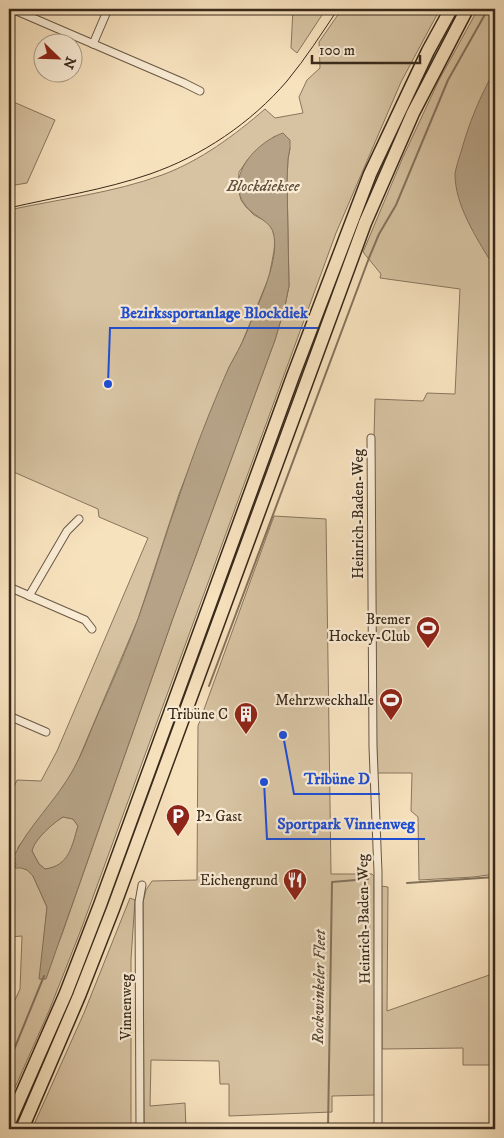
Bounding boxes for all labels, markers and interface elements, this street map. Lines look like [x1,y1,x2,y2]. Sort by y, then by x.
north arrow [32,32,82,82]
scale bar [312,32,419,64]
text: 100 m [319,41,355,60]
text: N [58,54,80,72]
water label: Blockdieksee [226,176,300,196]
callout: Bezirkssportanlage Blockdiek [110,297,318,328]
text: Bezirkssportanlage Blockdiek [120,303,309,323]
street label: Heinrich-Baden-Weg [349,448,368,579]
place label: Bremer Hockey-Club [328,610,410,646]
sports icon: Bremer Hockey-Club [415,615,441,649]
sports icon: Mehrzweckhalle [378,687,404,721]
place label: Mehrzweckhalle [275,691,374,710]
building icon: Tribüne C [233,701,259,735]
place label: Tribüne C [167,705,228,724]
callout: Tribüne D [294,763,380,794]
text: Tribüne D [303,769,370,789]
parking icon: P2 Gast [165,803,191,837]
place label: P2 Gast [196,807,242,826]
callout: Sportpark Vinnenweg [267,808,425,839]
text: Sportpark Vinnenweg [277,814,416,834]
street label: Heinrich-Baden-Weg [353,853,375,984]
restaurant icon: Eichengrund [282,867,308,901]
place label: Eichengrund [200,871,279,890]
water label: Rockwinkeler Fleet [308,929,330,1045]
street label: Vinnenweg [117,973,136,1041]

